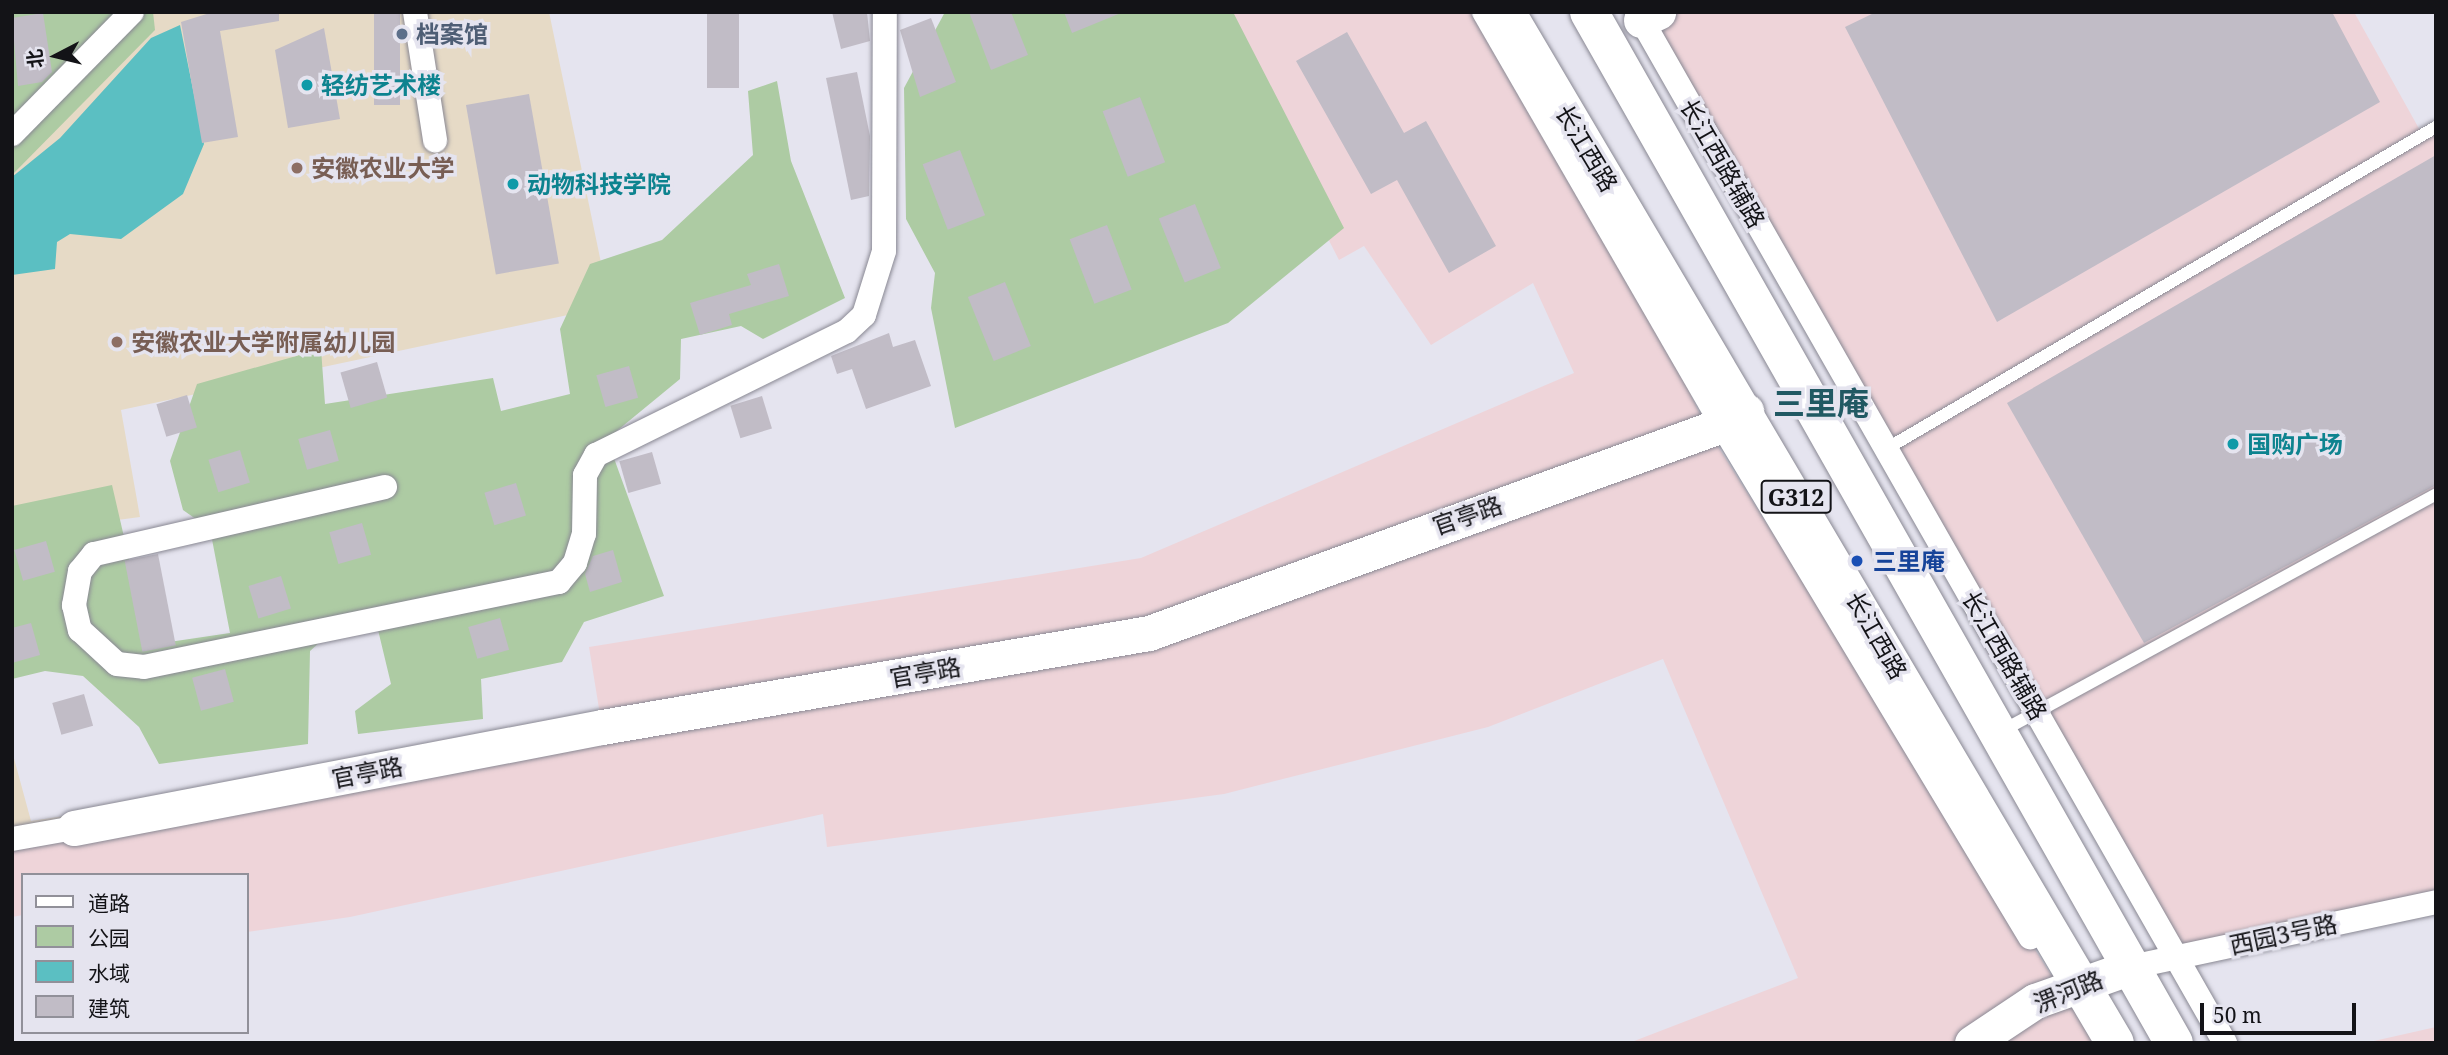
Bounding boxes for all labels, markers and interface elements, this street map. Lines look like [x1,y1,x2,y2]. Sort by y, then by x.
place label: 档案馆 [416,20,488,48]
north arrow [21,21,91,91]
marker: 档案馆 [394,26,410,42]
text: 北 [21,48,49,70]
place label: 轻纺艺术楼 [321,71,441,99]
marker: 轻纺艺术楼 [299,77,315,93]
street label: 长江西路辅路 [1675,93,1771,233]
street label: 长江西路 [1550,99,1624,197]
place label: 安徽农业大学 [311,154,455,182]
marker: 安徽农业大学 [289,160,305,176]
place label: 动物科技学院 [527,170,671,198]
marker: 动物科技学院 [505,176,521,192]
place label: 安徽农业大学附属幼儿园 [131,328,395,356]
marker: 安徽农业大学附属幼儿园 [109,334,125,350]
district label: 三里庵 [1773,384,1869,422]
place label: 国购广场 [2247,430,2343,458]
marker: 国购广场 [2225,436,2241,452]
road number: G312 [1759,477,1833,516]
street label: 官亭路 [1428,490,1506,540]
place label: 三里庵 [1873,547,1945,575]
marker: 三里庵 [1847,551,1867,571]
street label: 长江西路辅路 [1957,585,2053,725]
street label: 长江西路 [1841,586,1913,684]
street label: 官亭路 [887,652,963,692]
street label: 官亭路 [329,751,405,793]
legend [21,873,248,1034]
text: 道路 [88,889,130,917]
street label: 西园3号路 [2226,909,2340,959]
text: 公园 [88,924,130,952]
text: 水域 [88,959,130,987]
street label: 淠河路 [2029,964,2107,1018]
scale bar [2203,988,2359,1032]
text: 建筑 [88,994,130,1022]
text: 50 m [2213,1001,2262,1029]

